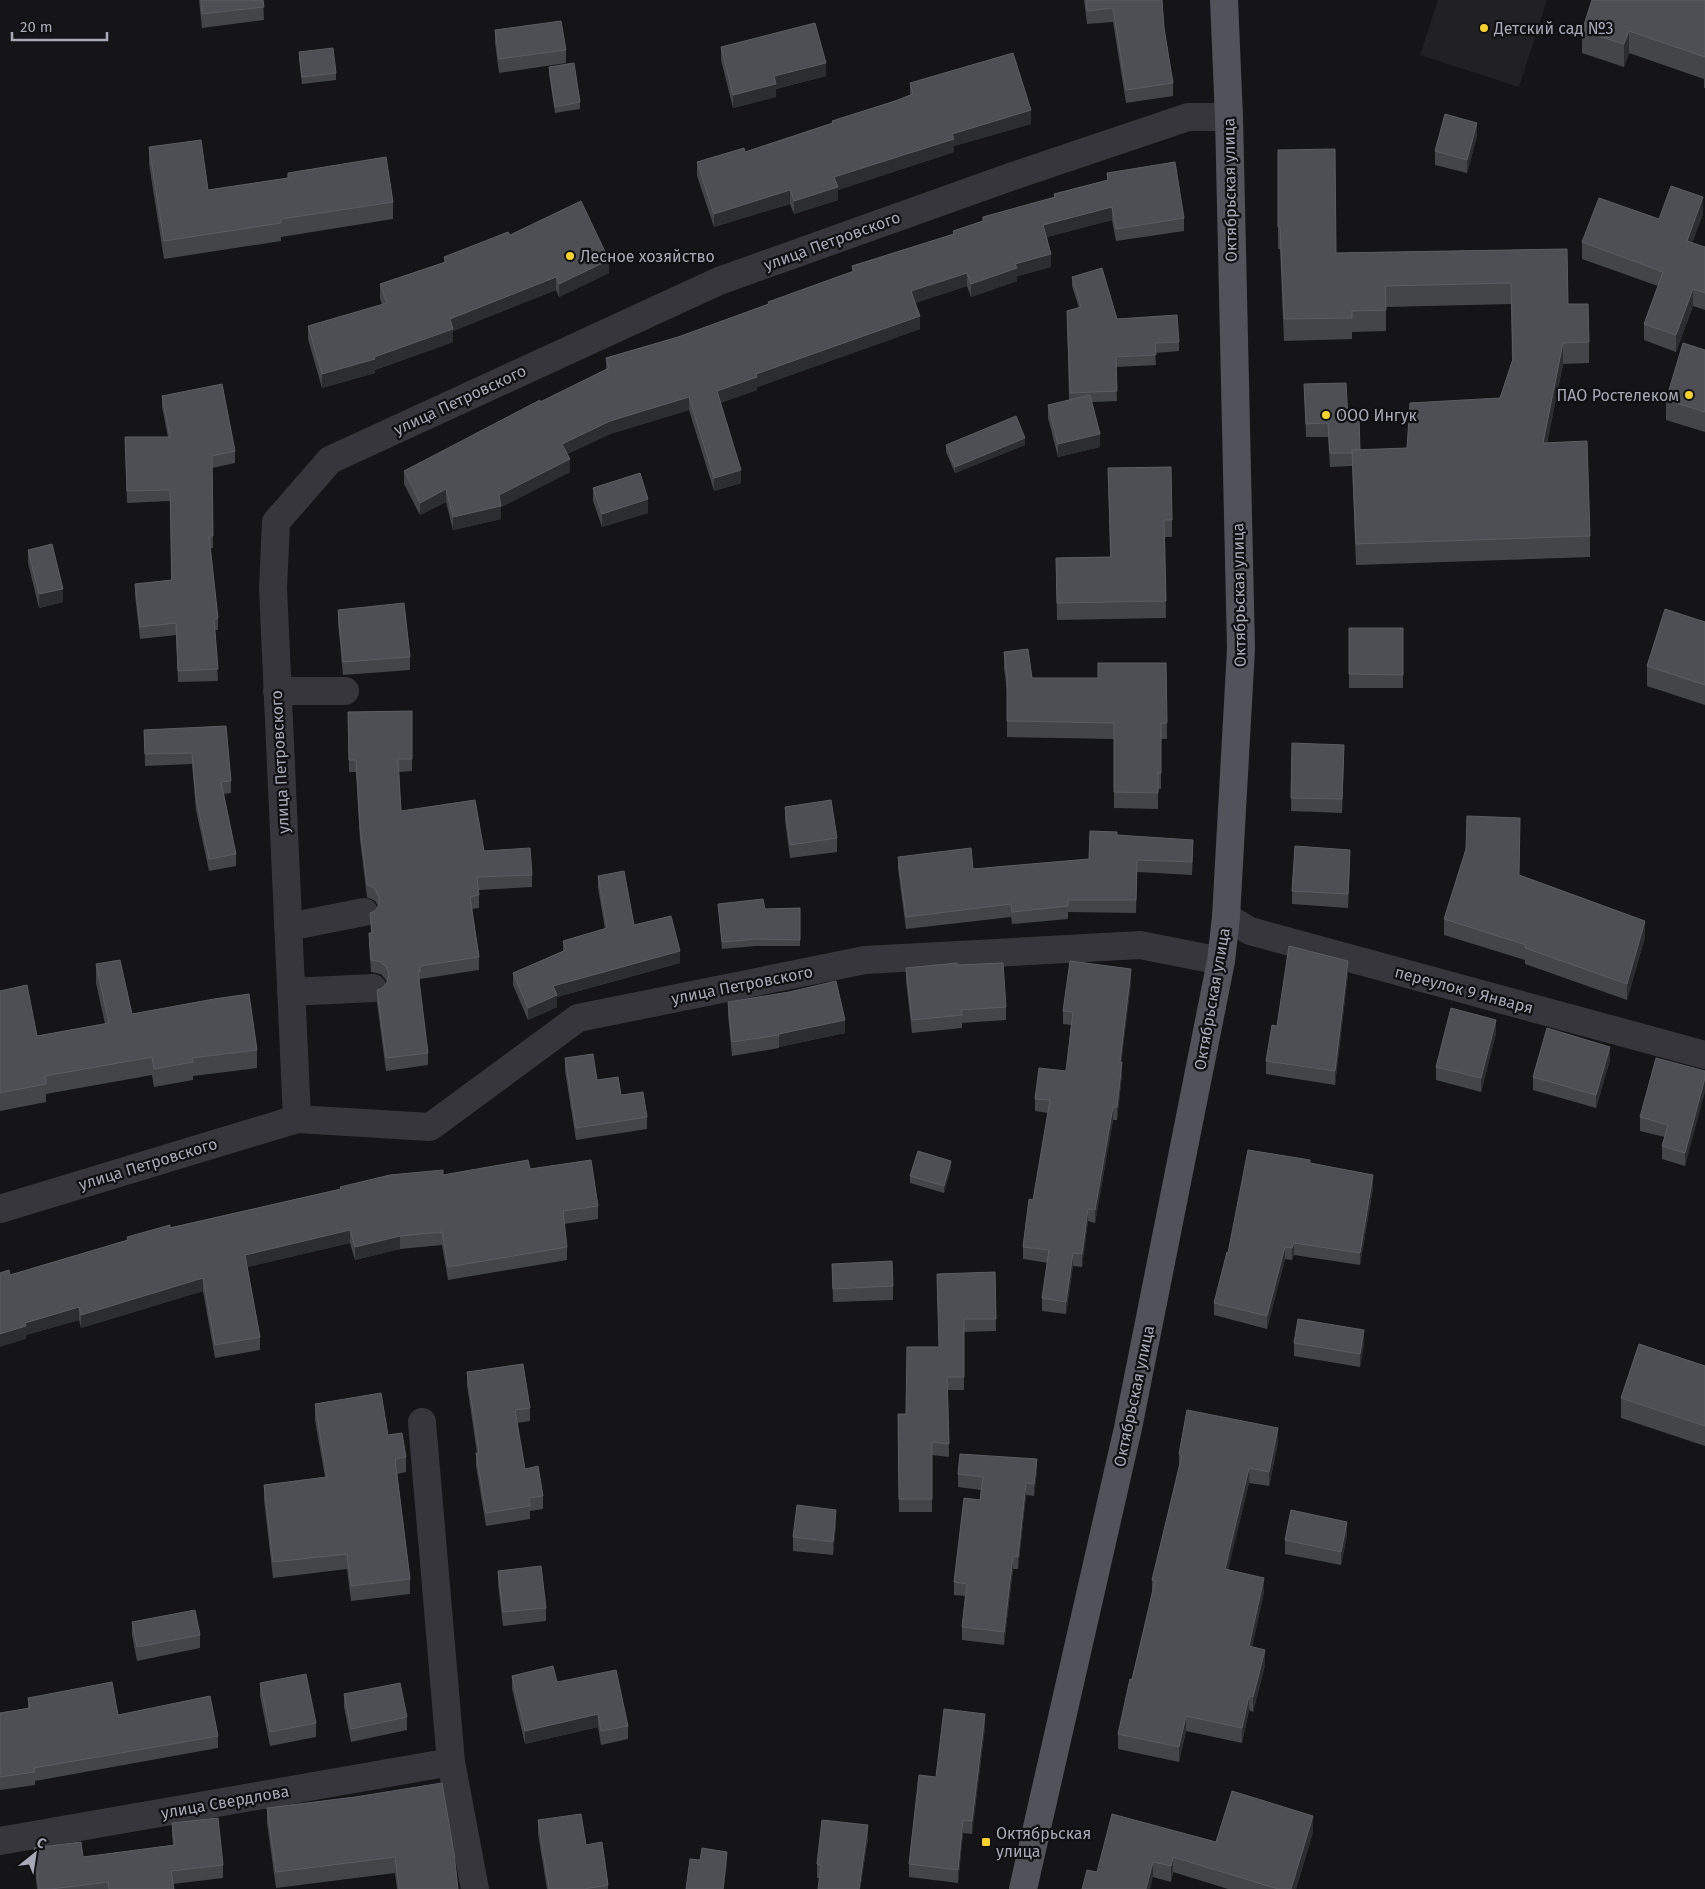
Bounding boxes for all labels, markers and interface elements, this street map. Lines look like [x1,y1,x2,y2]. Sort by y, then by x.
scale bar [12,10,108,42]
text: 20 m [20,18,53,36]
place label: Детский сад №3 [1493,19,1614,38]
marker: Детский сад №3 [1478,22,1490,34]
street label: Октябрьская улица [1219,118,1241,262]
street label: улица Петровского [761,207,903,275]
place label: Лесное хозяйство [580,247,715,266]
marker: Лесное хозяйство [564,250,576,262]
street label: улица Петровского [391,361,529,439]
place label: ПАО Ростелеком [1557,386,1679,405]
marker: ПАО Ростелеком [1683,389,1695,401]
place label: ООО Ингук [1336,406,1418,425]
marker: ООО Ингук [1320,409,1332,421]
street label: Октябрьская улица [1228,523,1250,667]
street label: улица Петровского [267,690,293,834]
street label: Октябрьская улица [1190,926,1234,1072]
street label: улица Петровского [670,962,814,1008]
street label: переулок 9 Января [1393,962,1535,1018]
street label: улица Петровского [76,1134,220,1194]
street label: Октябрьская улица [1110,1324,1158,1468]
street label: улица Свердлова [159,1781,291,1823]
place label: Октябрьская улица [996,1824,1091,1861]
north arrow [10,1829,60,1879]
text: С [34,1834,49,1853]
marker: Октябрьская улица [980,1836,992,1848]

